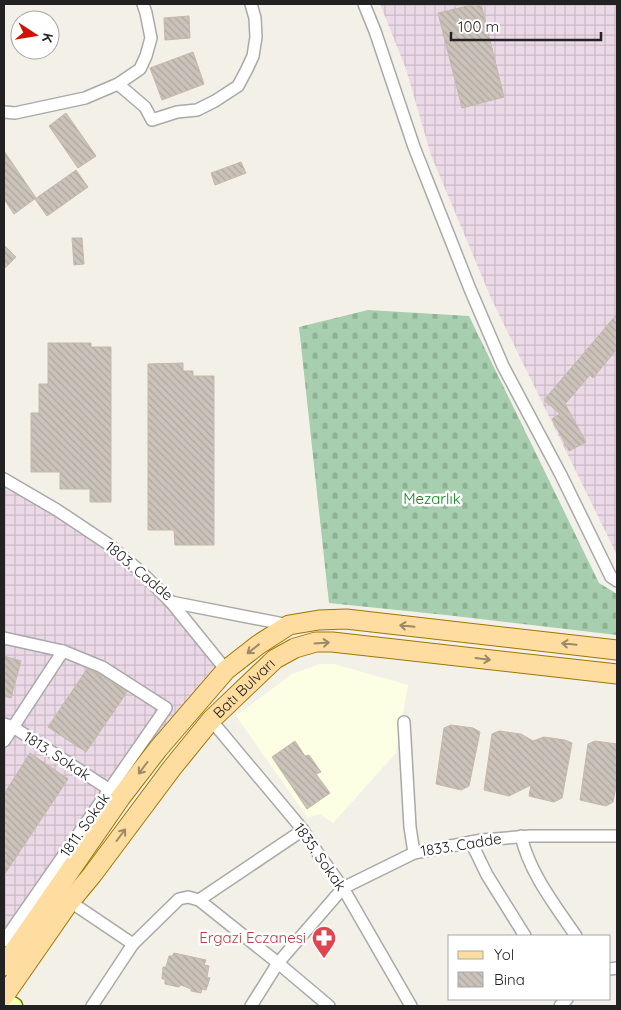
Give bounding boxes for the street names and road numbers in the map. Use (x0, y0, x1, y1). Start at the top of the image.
street label: 1803. Cadde (102, 537, 177, 605)
street label: Batı Bulvarı (209, 654, 279, 722)
street label: 1813. Sokak (20, 727, 95, 784)
street label: 1811. Sokak (56, 789, 114, 861)
street label: 1835. Sokak (290, 819, 351, 894)
street label: 1833. Cadde (419, 829, 503, 860)

